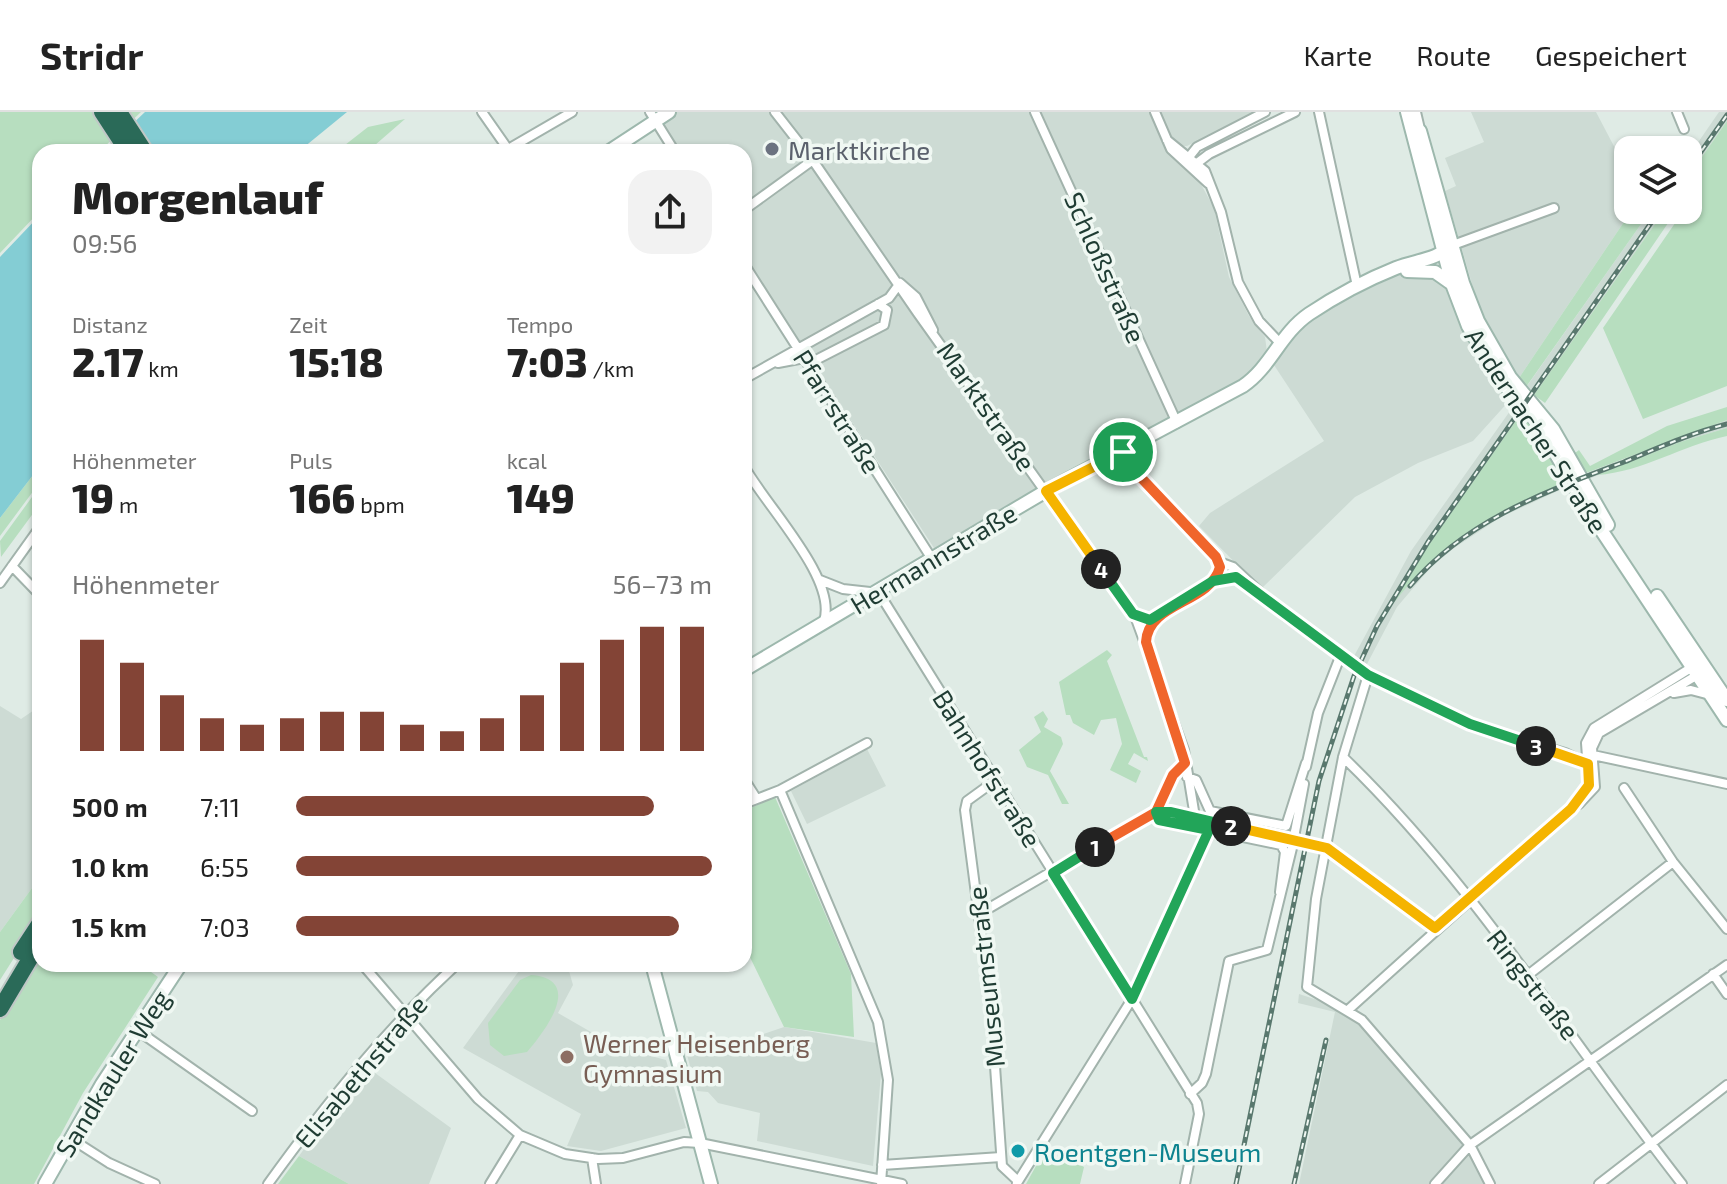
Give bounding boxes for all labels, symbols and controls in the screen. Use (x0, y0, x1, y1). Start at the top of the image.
text: Stridr (40, 32, 143, 78)
text: Karte (1303, 38, 1372, 72)
text: Route (1416, 38, 1491, 72)
text: Gespeichert (1535, 38, 1687, 72)
place label: Marktkirche (788, 134, 930, 165)
map controls (1614, 136, 1702, 224)
button: layers (1614, 136, 1702, 224)
marker: Marktkirche (763, 140, 781, 158)
text: Morgenlauf (72, 170, 323, 223)
button: share (628, 170, 712, 254)
street label: Schloßstraße (1059, 187, 1153, 347)
text: 09:56 (72, 227, 138, 258)
text: Distanz (72, 311, 148, 337)
text: Zeit (289, 311, 327, 337)
text: Tempo (507, 311, 573, 337)
street label: Andernacher Straße (1459, 322, 1615, 538)
street label: Marktstraße (931, 336, 1043, 476)
text: 2.17 (72, 337, 143, 385)
text: 15:18 (289, 337, 384, 385)
text: 7:03 (507, 337, 588, 385)
street label: Pfarrstraße (788, 344, 888, 478)
text: km (143, 355, 179, 381)
text: /km (588, 355, 634, 381)
pin (1089, 418, 1157, 486)
icon: arrive (1101, 430, 1145, 474)
text: Höhenmeter (72, 447, 197, 473)
text: Puls (289, 447, 333, 473)
text: kcal (507, 447, 547, 473)
text: 19 (72, 473, 114, 521)
text: 166 (289, 473, 355, 521)
text: 149 (507, 473, 575, 521)
text: m (114, 491, 138, 517)
text: bpm (355, 491, 405, 517)
street label: Hermannstraße (844, 496, 1022, 620)
pin: 4 (1081, 549, 1121, 589)
text: 4 (1094, 556, 1108, 582)
text: Höhenmeter (72, 568, 219, 599)
text: 56–73 m (613, 568, 712, 599)
street label: Bahnhofstraße (927, 684, 1049, 852)
pin: 3 (1516, 726, 1556, 766)
text: 3 (1530, 733, 1542, 759)
text: 500 m (72, 791, 148, 822)
text: 7:11 (200, 791, 240, 822)
pin: 2 (1211, 806, 1251, 846)
text: 2 (1225, 813, 1237, 839)
pin: 1 (1075, 827, 1115, 867)
text: 1 (1090, 834, 1100, 860)
text: 1.0 km (72, 851, 149, 882)
text: 6:55 (200, 851, 249, 882)
street label: Museumstraße (960, 885, 1010, 1069)
text: 1.5 km (72, 911, 147, 942)
text: 7:03 (200, 911, 250, 942)
street label: Ringstraße (1481, 923, 1587, 1045)
street label: Sandkauler Weg (48, 984, 176, 1162)
street label: Elisabethstraße (287, 989, 433, 1153)
place label: Werner Heisenberg Gymnasium (583, 1027, 810, 1088)
marker: Werner Heisenberg Gymnasium (558, 1048, 576, 1066)
place label: Roentgen-Museum (1034, 1136, 1261, 1167)
marker: Roentgen-Museum (1009, 1142, 1027, 1160)

